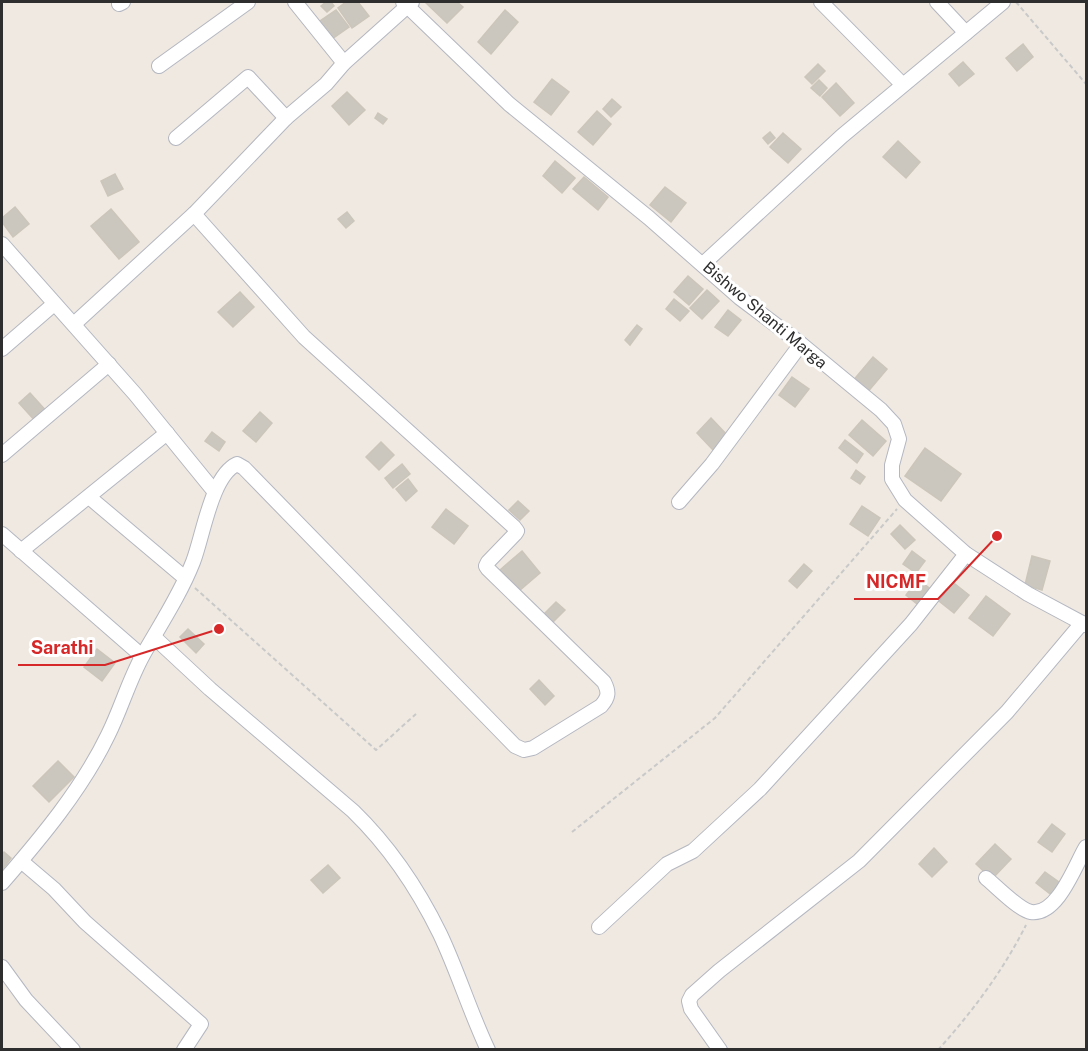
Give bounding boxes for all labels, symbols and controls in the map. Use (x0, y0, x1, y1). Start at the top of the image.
street label: Bishwo Shanti Marga (699, 258, 831, 372)
callout: NICMF (854, 563, 938, 599)
text: NICMF (866, 571, 926, 592)
callout: Sarathi (18, 629, 105, 665)
text: Sarathi (31, 637, 93, 658)

